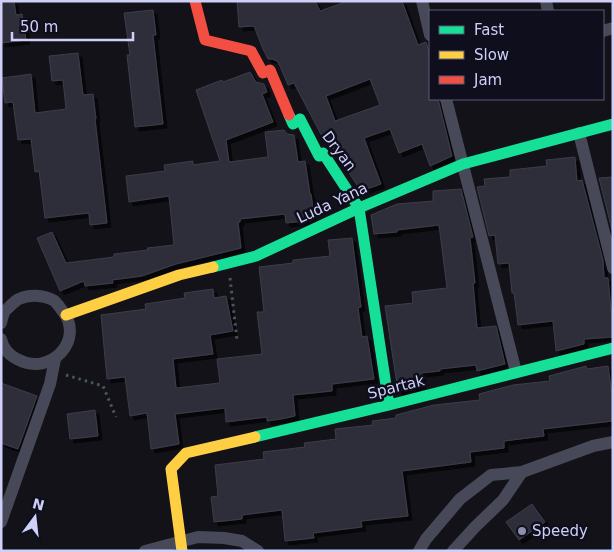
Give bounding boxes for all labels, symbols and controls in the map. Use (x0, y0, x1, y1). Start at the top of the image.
scale bar (12, 10, 134, 42)
legend (429, 10, 604, 100)
text: 50 m (20, 18, 58, 36)
text: Fast (474, 21, 504, 39)
text: Slow (474, 46, 509, 64)
text: Jam (473, 71, 502, 89)
street label: Dryan (318, 127, 360, 175)
street label: Luda Yana (294, 179, 370, 227)
street label: Spartak (366, 371, 427, 403)
north arrow (10, 492, 60, 542)
text: N (31, 495, 46, 514)
place label: Speedy (532, 522, 588, 540)
marker: Speedy (516, 525, 528, 537)

